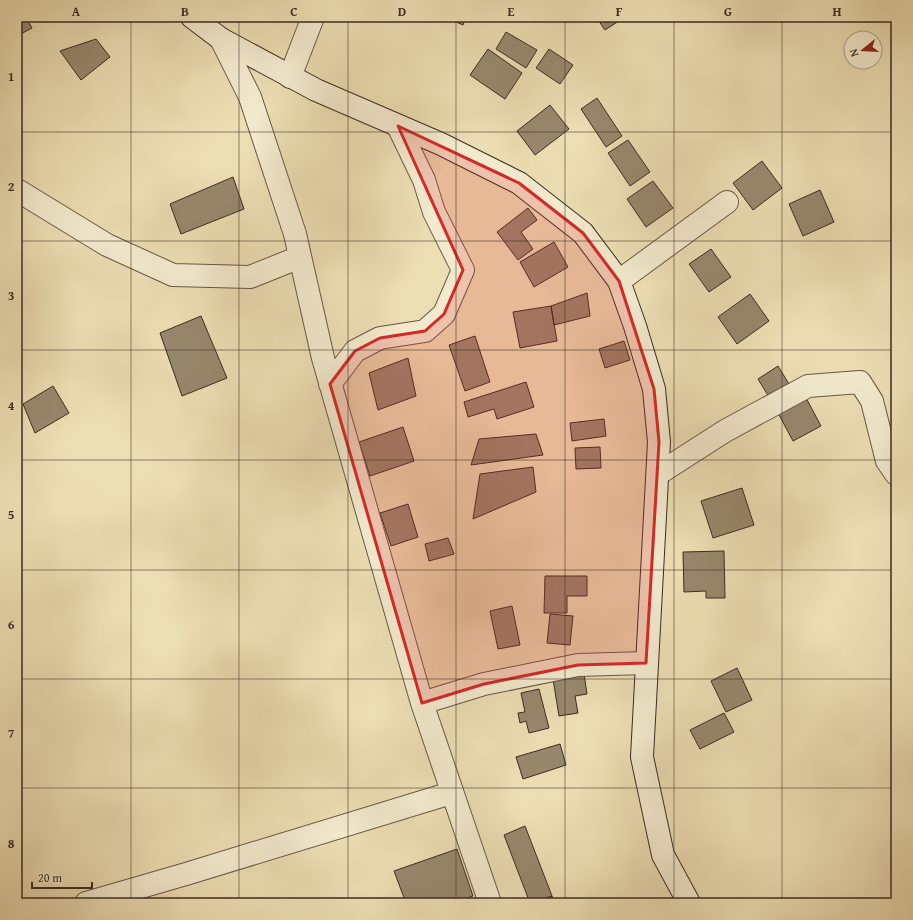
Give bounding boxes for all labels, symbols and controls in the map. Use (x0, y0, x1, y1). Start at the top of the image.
text: A (72, 2, 81, 21)
text: B (181, 2, 189, 21)
text: C (290, 2, 298, 21)
text: D (398, 2, 406, 21)
text: E (508, 2, 515, 21)
text: F (616, 2, 623, 21)
text: G (724, 2, 732, 21)
text: H (832, 2, 842, 21)
north arrow (843, 30, 883, 70)
text: N (845, 47, 862, 59)
text: 1 (8, 67, 14, 86)
text: 2 (8, 177, 15, 196)
text: 3 (8, 286, 14, 305)
text: 4 (8, 396, 15, 415)
text: 5 (8, 505, 15, 524)
text: 6 (8, 615, 15, 634)
text: 7 (8, 724, 15, 743)
text: 8 (8, 834, 15, 853)
scale bar (32, 864, 92, 890)
text: 20 m (38, 869, 62, 886)

